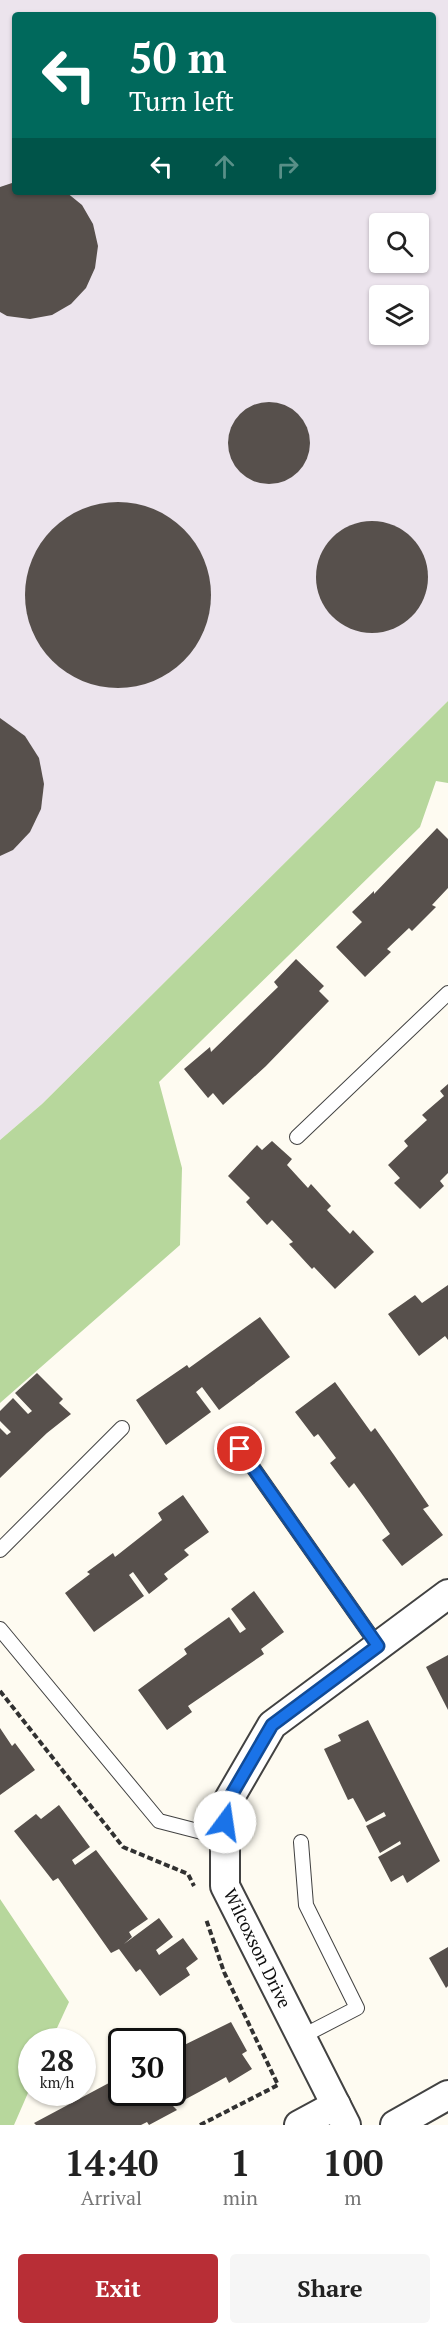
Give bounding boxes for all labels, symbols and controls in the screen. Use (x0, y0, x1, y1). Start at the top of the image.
text: 50 m (129, 29, 227, 85)
icon: left (30, 36, 108, 114)
text: Turn left (129, 83, 234, 119)
icon: left (145, 150, 178, 183)
icon: ahead (208, 150, 241, 183)
icon: right (271, 150, 304, 183)
map controls (369, 213, 429, 345)
button: search (369, 213, 429, 273)
button: layers (369, 285, 429, 345)
pin (214, 1423, 265, 1474)
icon: arrive (223, 1432, 256, 1465)
position arrow (193, 1790, 257, 1854)
street label: Wilcoxson Drive (219, 1884, 297, 2012)
speed limit sign: 30 (108, 2028, 186, 2106)
text: 28 (40, 2040, 74, 2080)
text: km/h (40, 2072, 74, 2092)
text: 14:40 (65, 2139, 158, 2186)
text: 1 (230, 2139, 251, 2186)
text: 100 (322, 2139, 383, 2186)
text: Arrival (81, 2184, 142, 2211)
text: min (223, 2184, 258, 2211)
text: m (344, 2184, 362, 2211)
button: Exit (18, 2254, 218, 2323)
button: Share (230, 2254, 430, 2323)

